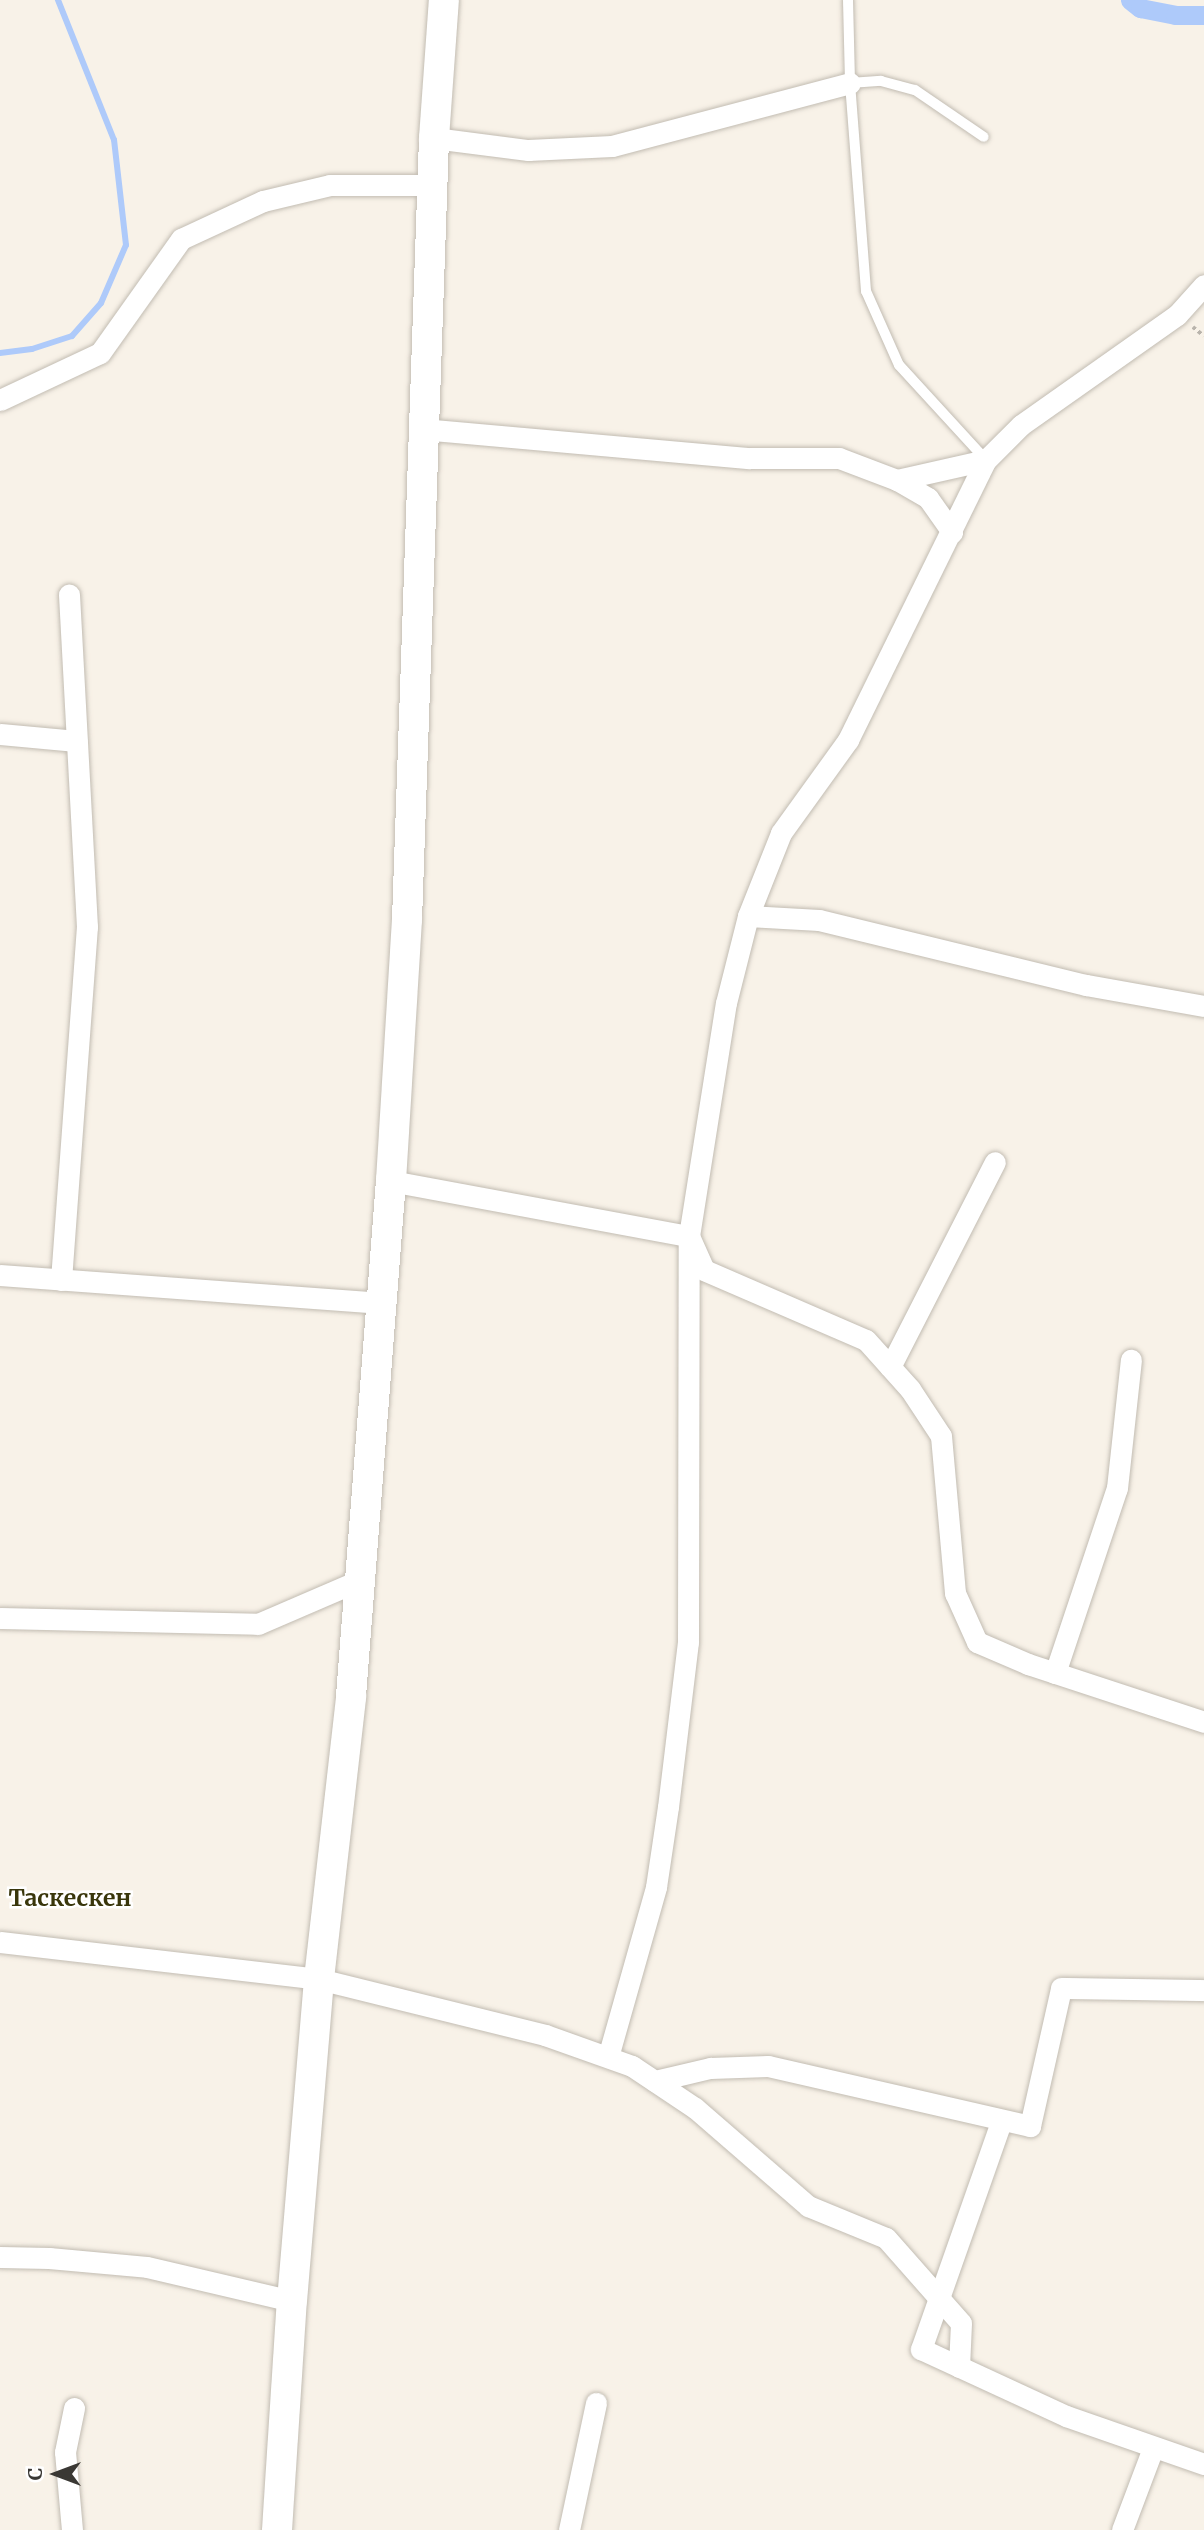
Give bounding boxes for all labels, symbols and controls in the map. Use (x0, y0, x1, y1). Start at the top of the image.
district label: Таскескен (8, 1884, 132, 1912)
north arrow (21, 2439, 91, 2509)
text: С (23, 2468, 47, 2480)

